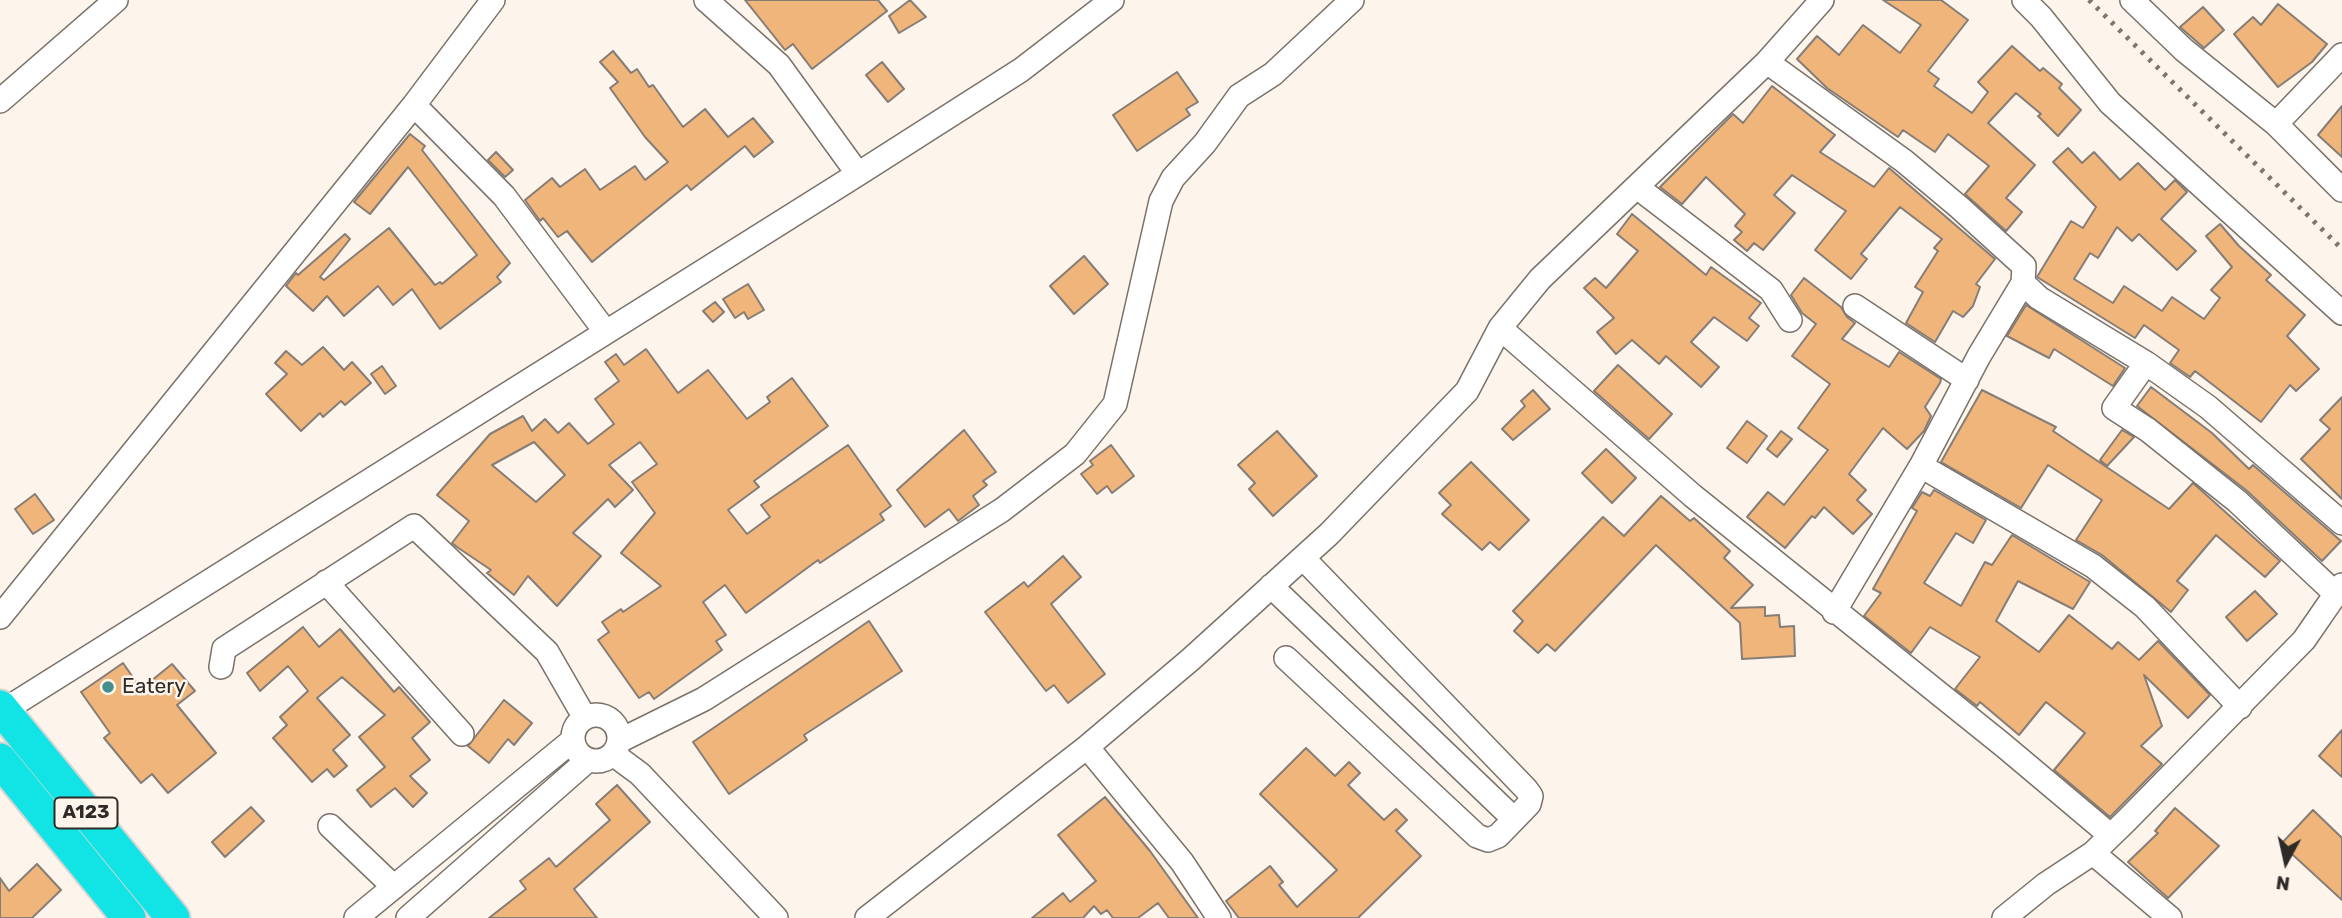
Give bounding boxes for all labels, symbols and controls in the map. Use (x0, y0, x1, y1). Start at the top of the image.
place label: Eatery (122, 674, 186, 700)
marker: Eatery (100, 679, 116, 695)
road number: A123 (55, 798, 118, 828)
north arrow (2251, 827, 2321, 897)
text: N (2275, 871, 2291, 896)

